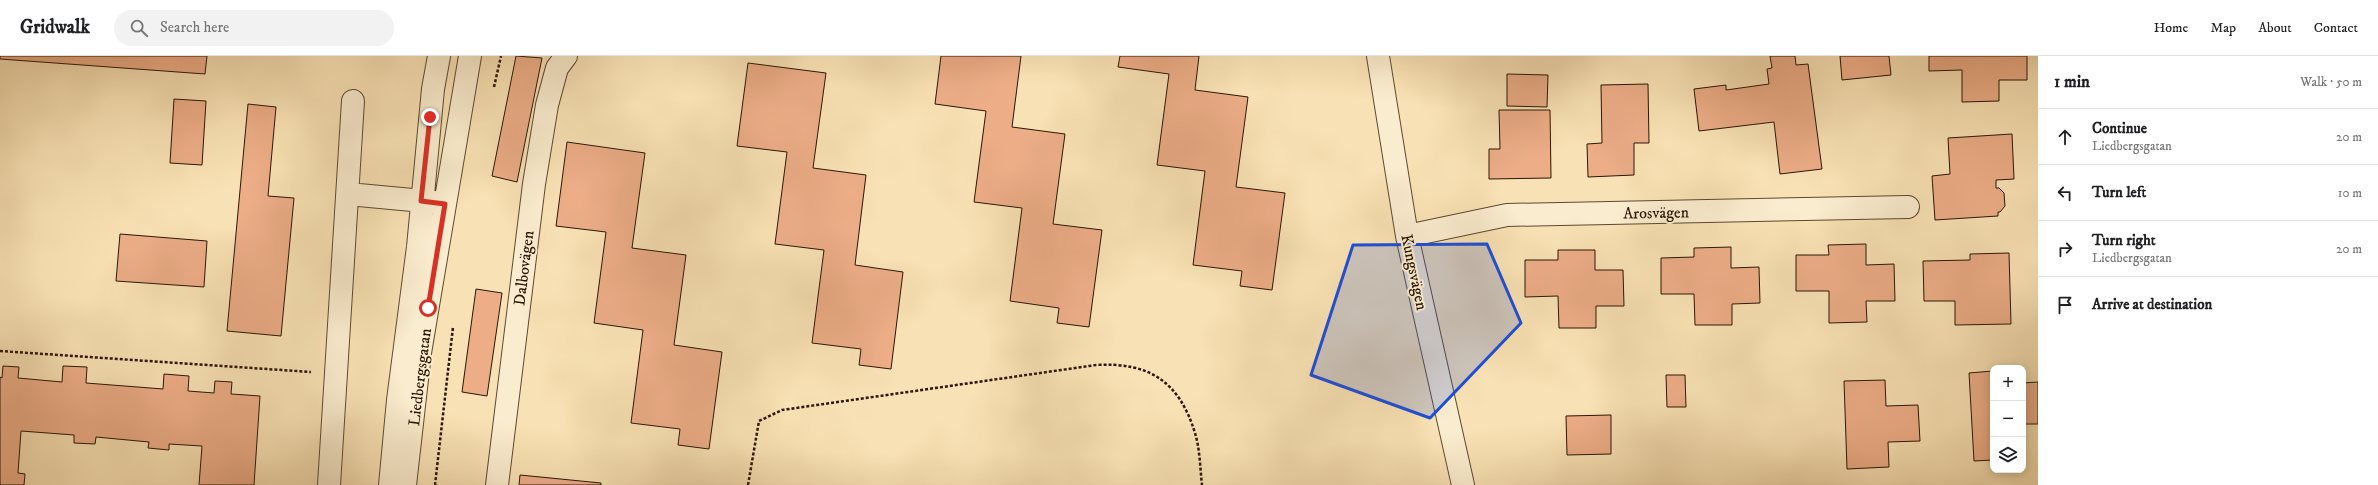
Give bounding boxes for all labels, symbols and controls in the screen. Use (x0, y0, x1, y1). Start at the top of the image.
search box (114, 10, 394, 46)
text: Gridwalk (20, 16, 90, 39)
icon: search (128, 17, 150, 39)
text: Search here (160, 18, 229, 37)
text: Home (2154, 19, 2188, 37)
text: Map (2210, 19, 2236, 37)
text: About (2258, 19, 2292, 37)
text: Contact (2314, 19, 2358, 37)
text: 1 min (2054, 71, 2090, 93)
text: Walk · 50 m (2300, 74, 2362, 90)
route end (421, 108, 439, 126)
text: Continue (2092, 119, 2147, 138)
icon: ahead (2054, 126, 2076, 148)
text: 20 m (2336, 129, 2362, 145)
text: Liedbergsgatan (2092, 138, 2172, 154)
icon: left (2054, 182, 2076, 204)
text: Turn left (2092, 183, 2146, 202)
text: 10 m (2338, 185, 2362, 201)
street label: Arosvägen (1623, 202, 1690, 224)
street label: Dalbovägen (509, 229, 539, 307)
text: Turn right (2092, 231, 2155, 250)
street label: Kungsvägen (1396, 233, 1432, 313)
icon: right (2054, 238, 2076, 260)
text: 20 m (2336, 241, 2362, 257)
text: Liedbergsgatan (2092, 250, 2172, 266)
icon: arrive (2054, 294, 2076, 316)
text: Arrive at destination (2092, 295, 2212, 314)
route start (419, 299, 437, 317)
street label: Liedbergsgatan (404, 326, 436, 427)
map controls (1990, 365, 2026, 473)
button: + (1990, 365, 2026, 401)
button: − (1990, 401, 2026, 437)
button: layers (1990, 437, 2026, 473)

